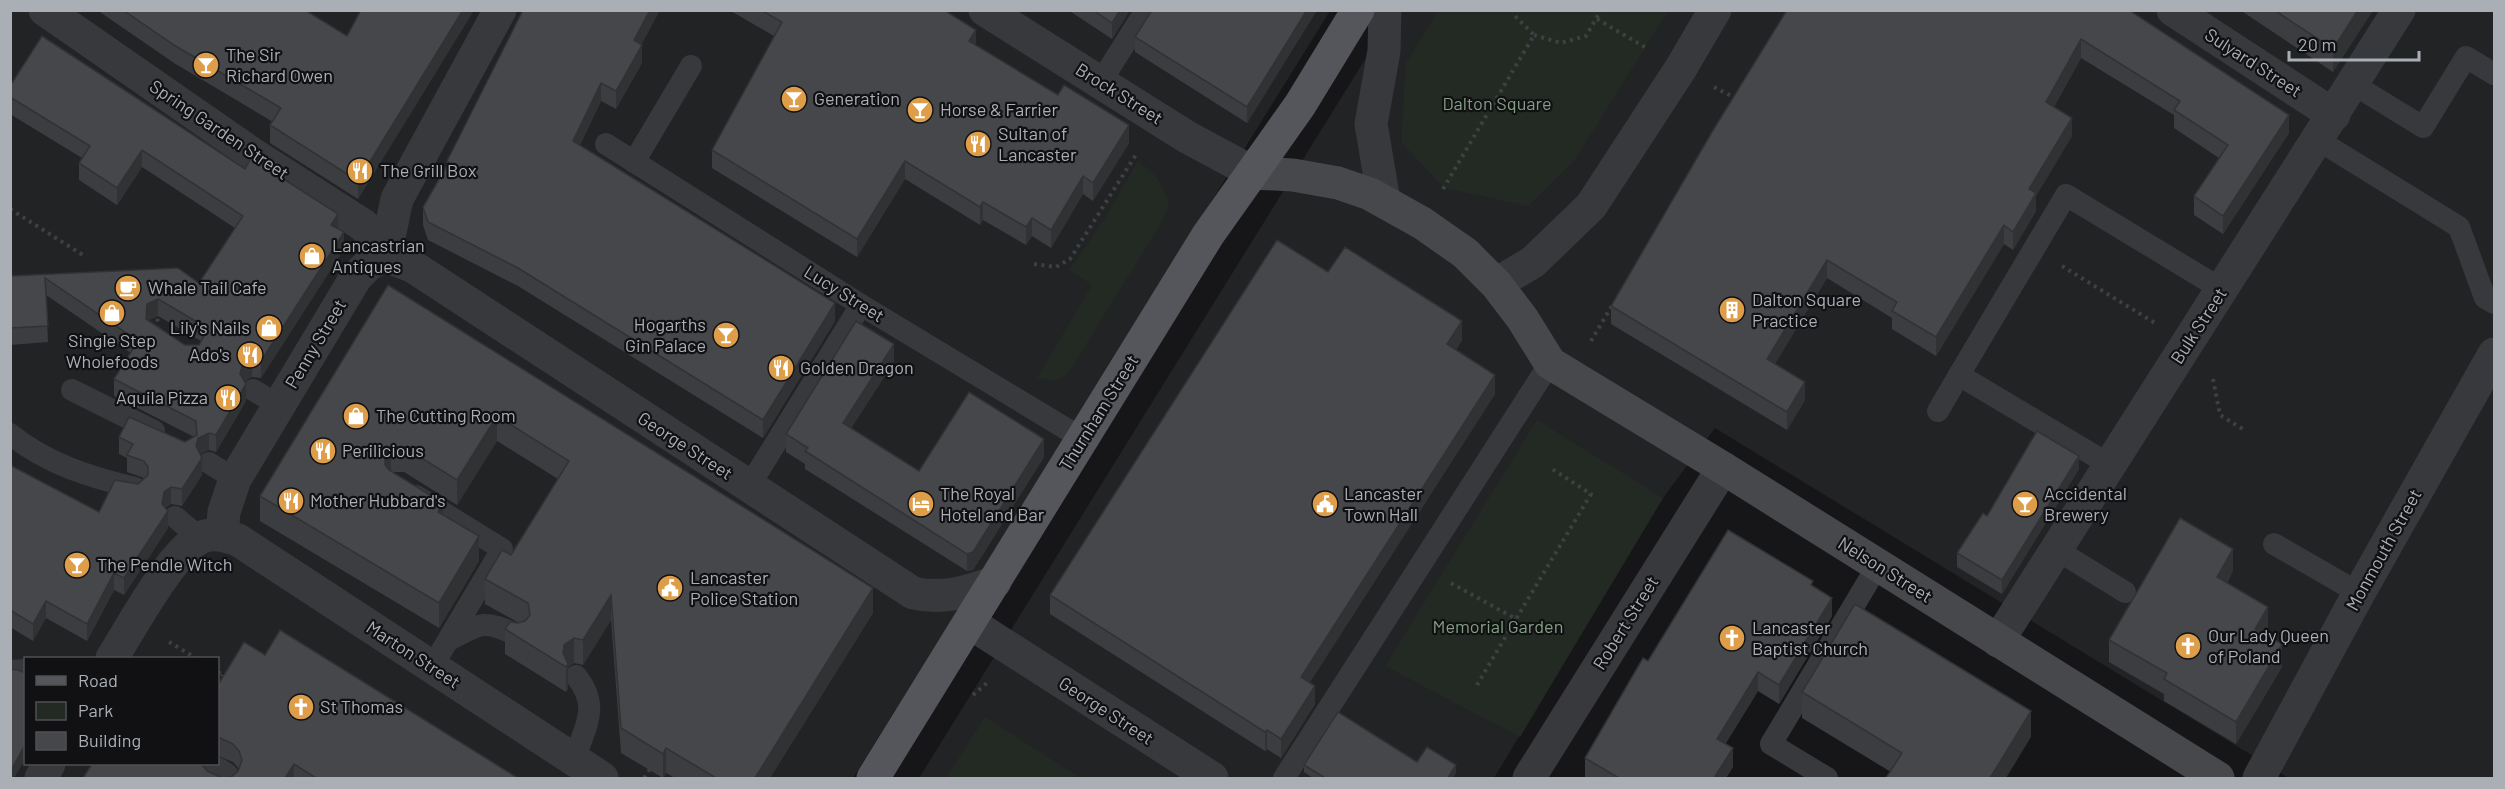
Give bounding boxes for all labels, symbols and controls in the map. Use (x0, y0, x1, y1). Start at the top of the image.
street label: Sulyard Street (2201, 23, 2306, 102)
scale bar (2289, 24, 2420, 62)
text: 20 m (2298, 33, 2336, 55)
place label: The Sir Richard Owen (226, 43, 333, 86)
bar icon: The Sir Richard Owen (191, 50, 221, 80)
street label: Brock Street (1072, 58, 1167, 129)
street label: Spring Garden Street (146, 74, 293, 184)
bar icon: Generation (779, 84, 809, 114)
place label: Generation (814, 87, 900, 109)
park label: Dalton Square (1442, 92, 1552, 114)
bar icon: Horse & Farrier (905, 95, 935, 125)
place label: Horse & Farrier (940, 98, 1059, 120)
place label: Sultan of Lancaster (998, 122, 1077, 165)
restaurant icon: Sultan of Lancaster (963, 129, 993, 159)
restaurant icon: The Grill Box (345, 156, 375, 186)
place label: The Grill Box (380, 159, 477, 181)
place label: Lancastrian Antiques (332, 234, 425, 277)
shop icon: Lancastrian Antiques (297, 241, 327, 271)
street label: Lucy Street (800, 260, 889, 326)
cafe icon: Whale Tail Cafe (113, 273, 143, 303)
place label: Whale Tail Cafe (148, 276, 267, 298)
street label: Bulk Street (2165, 283, 2231, 368)
place label: Dalton Square Practice (1752, 288, 1861, 331)
street label: Penny Street (280, 295, 350, 392)
building icon: Dalton Square Practice (1717, 295, 1747, 325)
shop icon: Single Step Wholefoods (97, 298, 127, 328)
shop icon: Lily's Nails (254, 313, 284, 343)
place label: Hogarths Gin Palace (625, 313, 706, 356)
place label: Lily's Nails (170, 316, 250, 338)
bar icon: Hogarths Gin Palace (711, 320, 741, 350)
place label: Single Step Wholefoods (66, 329, 158, 372)
restaurant icon: Ado's (235, 340, 265, 370)
place label: Ado's (189, 343, 230, 365)
street label: Thurnham Street (1054, 351, 1143, 474)
restaurant icon: Golden Dragon (766, 353, 796, 383)
place label: Golden Dragon (800, 356, 914, 378)
restaurant icon: Aquila Pizza (213, 383, 243, 413)
place label: Aquila Pizza (116, 386, 208, 408)
shop icon: The Cutting Room (341, 401, 371, 431)
place label: The Cutting Room (376, 404, 516, 426)
street label: George Street (634, 406, 737, 484)
restaurant icon: Perilicious (308, 436, 338, 466)
place label: Perilicious (342, 439, 424, 461)
place label: The Royal Hotel and Bar (940, 482, 1045, 525)
place label: Lancaster Town Hall (1344, 482, 1423, 525)
place label: Accidental Brewery (2044, 482, 2127, 525)
street label: Monmouth Street (2341, 485, 2426, 614)
restaurant icon: Mother Hubbard's (276, 486, 306, 516)
place label: Mother Hubbard's (310, 489, 446, 511)
hotel icon: The Royal Hotel and Bar (906, 489, 936, 519)
public building icon: Lancaster Town Hall (1310, 489, 1340, 519)
bar icon: Accidental Brewery (2010, 489, 2040, 519)
street label: Nelson Street (1834, 532, 1937, 607)
bar icon: The Pendle Witch (62, 550, 92, 580)
place label: The Pendle Witch (97, 553, 232, 575)
place label: Lancaster Police Station (690, 566, 798, 609)
street label: Robert Street (1588, 572, 1663, 673)
public building icon: Lancaster Police Station (655, 573, 685, 603)
park label: Memorial Garden (1433, 615, 1563, 637)
street label: Marton Street (363, 616, 465, 693)
place label: Lancaster Baptist Church (1752, 616, 1868, 659)
church icon: Lancaster Baptist Church (1717, 623, 1747, 653)
place label: Our Lady Queen of Poland (2208, 624, 2329, 667)
church icon: Our Lady Queen of Poland (2173, 631, 2203, 661)
legend (24, 657, 219, 765)
text: Road (78, 669, 118, 691)
street label: George Street (1055, 671, 1158, 749)
church icon: St Thomas (286, 692, 316, 722)
place label: St Thomas (320, 695, 403, 717)
text: Park (78, 699, 113, 721)
text: Building (78, 729, 141, 751)

